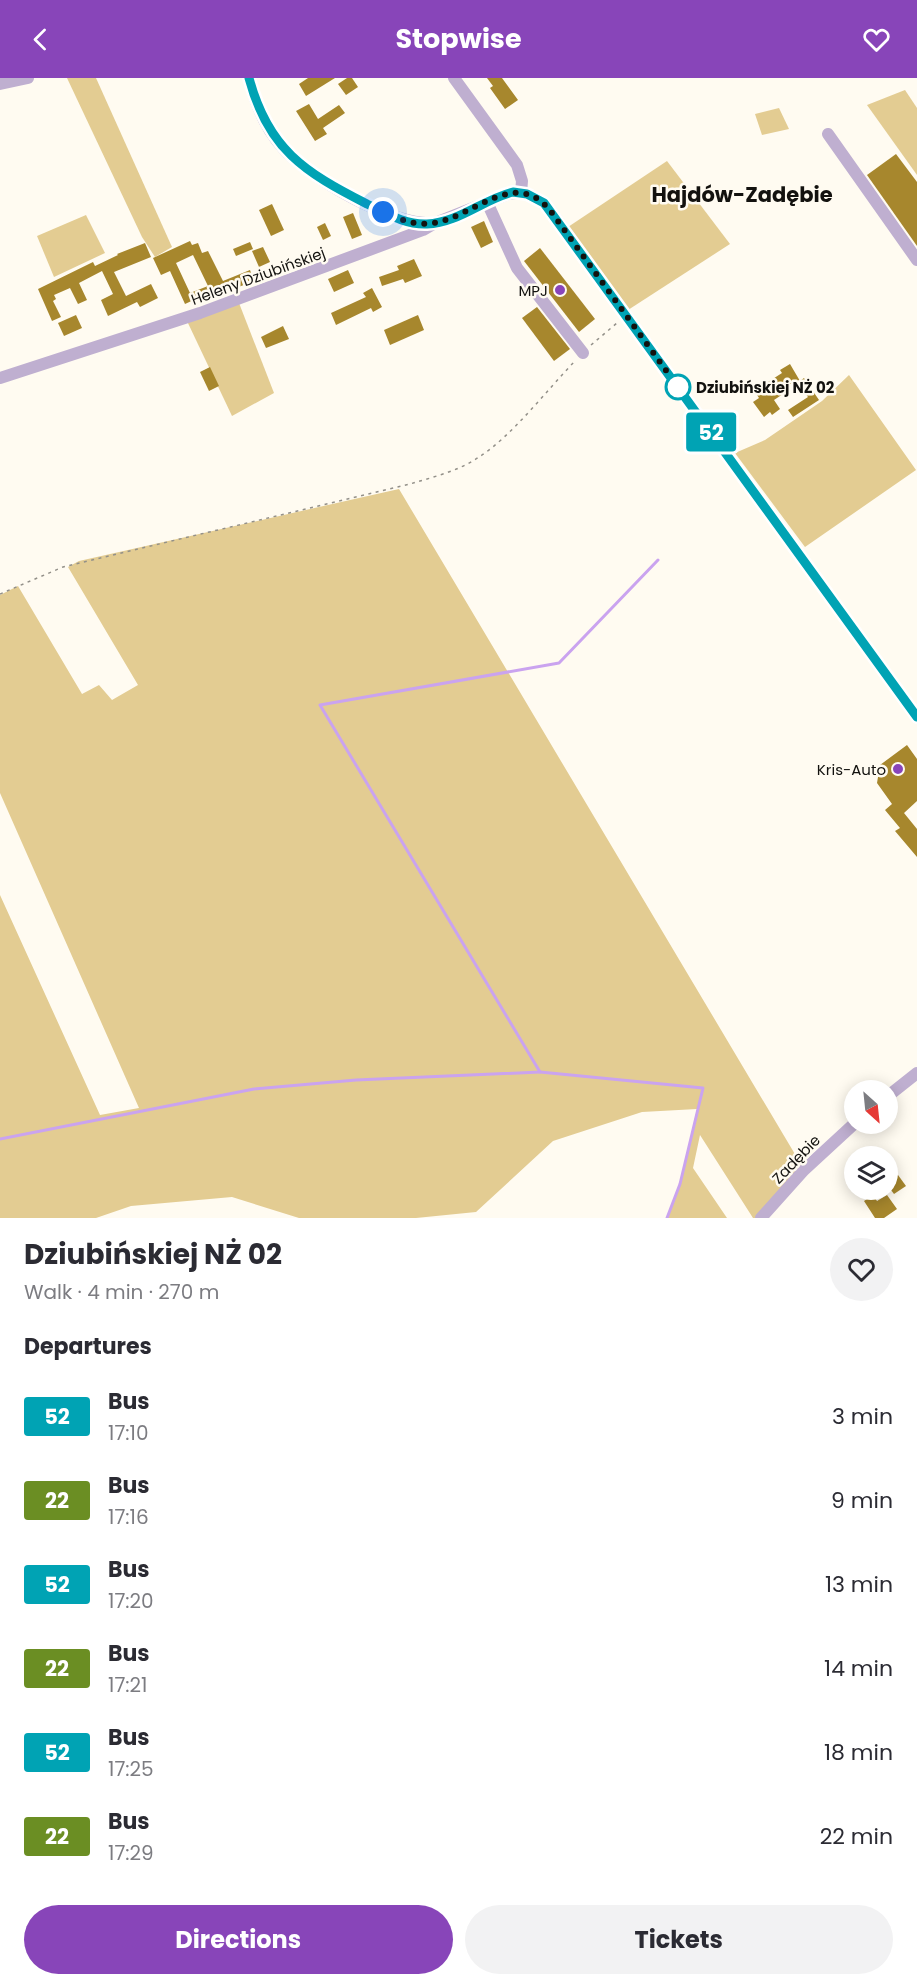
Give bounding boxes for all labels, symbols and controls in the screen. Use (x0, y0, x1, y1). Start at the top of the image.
text: Stopwise (395, 20, 522, 57)
icon: back (24, 23, 57, 56)
icon: heart (860, 23, 893, 56)
district label: Hajdów-Zadębie (651, 180, 833, 209)
your location (368, 197, 398, 227)
street label: Heleny Dziubińskiej (188, 242, 328, 310)
place label: MPJ (518, 280, 548, 301)
marker: MPJ (553, 283, 567, 297)
marker: Dziubińskiej NŻ 02 (665, 374, 691, 400)
place label: Dziubińskiej NŻ 02 (696, 377, 835, 398)
line badge: 52 (684, 412, 738, 452)
text: 52 (698, 418, 724, 447)
place label: Kris-Auto (817, 759, 886, 780)
marker: Kris-Auto (891, 762, 905, 776)
north arrow (844, 1080, 898, 1134)
map controls (844, 1080, 898, 1200)
street label: Zadębie (767, 1130, 825, 1188)
button: layers (844, 1146, 898, 1200)
text: Dziubińskiej NŻ 02 (24, 1235, 282, 1274)
button: heart (830, 1238, 893, 1301)
text: Walk · 4 min · 270 m (24, 1278, 219, 1306)
text: Departures (24, 1331, 152, 1362)
text: Bus (108, 1386, 150, 1417)
text: 3 min (832, 1401, 893, 1432)
text: 52 (44, 1402, 70, 1431)
text: 17:10 (108, 1419, 149, 1447)
text: Bus (108, 1470, 150, 1501)
text: 9 min (831, 1485, 893, 1516)
text: 22 (45, 1486, 69, 1515)
text: 17:16 (108, 1503, 149, 1531)
text: Bus (108, 1554, 150, 1585)
text: 13 min (825, 1569, 893, 1600)
text: 52 (44, 1570, 70, 1599)
text: 17:20 (108, 1587, 154, 1615)
text: Bus (108, 1638, 150, 1669)
text: 14 min (824, 1653, 893, 1684)
text: 22 (45, 1654, 69, 1683)
text: 17:21 (108, 1671, 147, 1699)
text: Bus (108, 1722, 150, 1753)
text: 18 min (824, 1737, 893, 1768)
text: 52 (44, 1738, 70, 1767)
text: 17:25 (108, 1755, 154, 1783)
text: Bus (108, 1806, 150, 1837)
text: 22 min (820, 1821, 893, 1852)
text: 22 (45, 1822, 69, 1851)
text: 17:29 (108, 1839, 154, 1867)
button: Directions (24, 1905, 453, 1974)
button: Tickets (465, 1905, 893, 1974)

